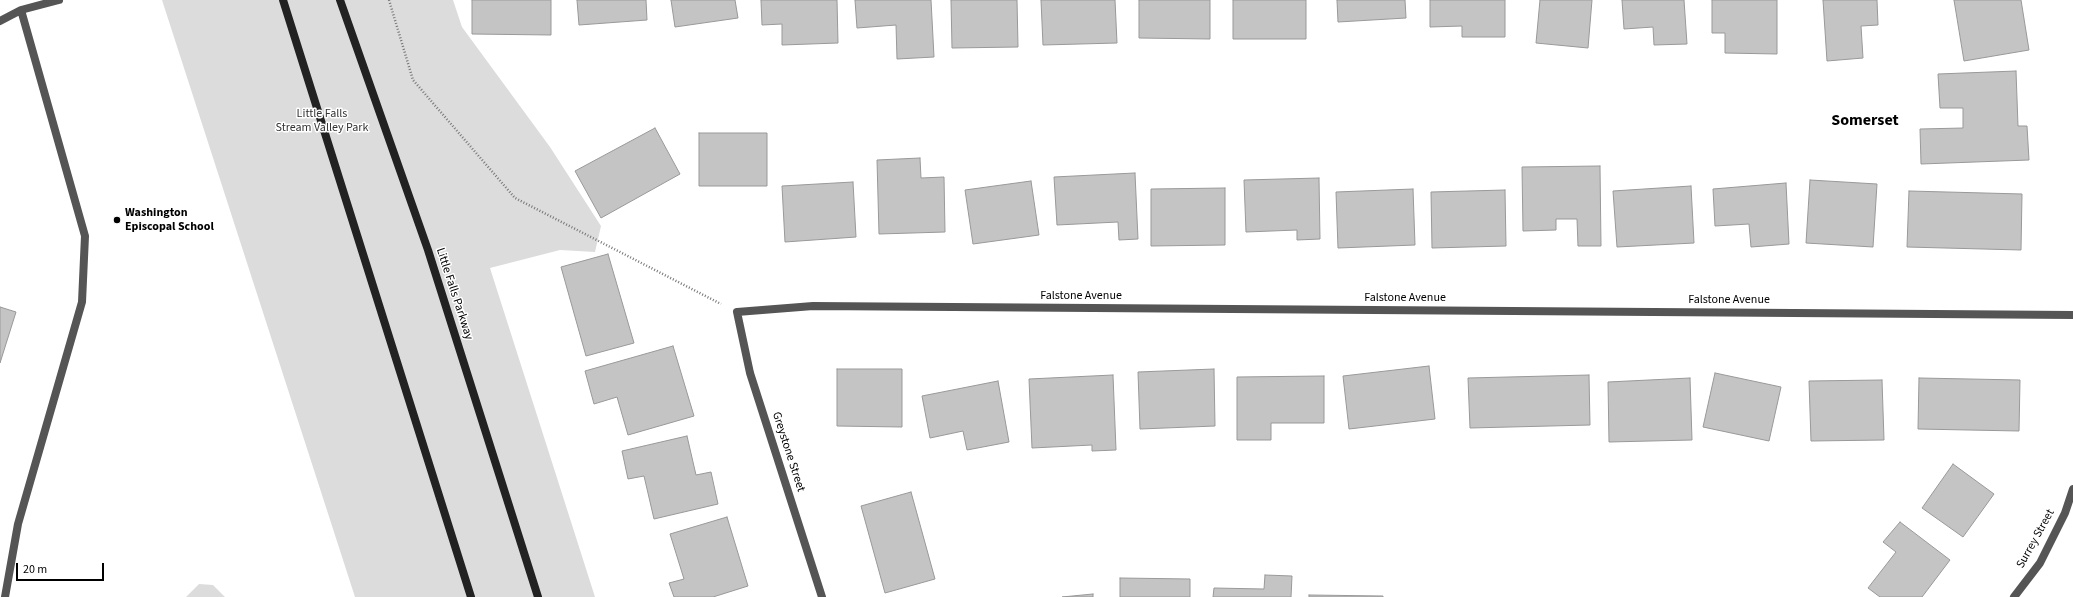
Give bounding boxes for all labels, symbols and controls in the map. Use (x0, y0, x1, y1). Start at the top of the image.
park label: Little Falls Stream Valley Park (276, 107, 368, 135)
district label: Somerset (1831, 111, 1899, 131)
place label: Washington Episcopal School (125, 206, 214, 234)
marker: Washington Episcopal School (112, 215, 122, 225)
street label: Little Falls Parkway (432, 246, 476, 342)
street label: Falstone Avenue (1040, 289, 1122, 303)
street label: Falstone Avenue (1364, 291, 1446, 305)
street label: Falstone Avenue (1688, 293, 1770, 307)
street label: Greystone Street (768, 410, 808, 494)
street label: Surrey Street (2014, 507, 2058, 571)
scale bar (18, 555, 106, 581)
text: 20 m (23, 561, 47, 578)

